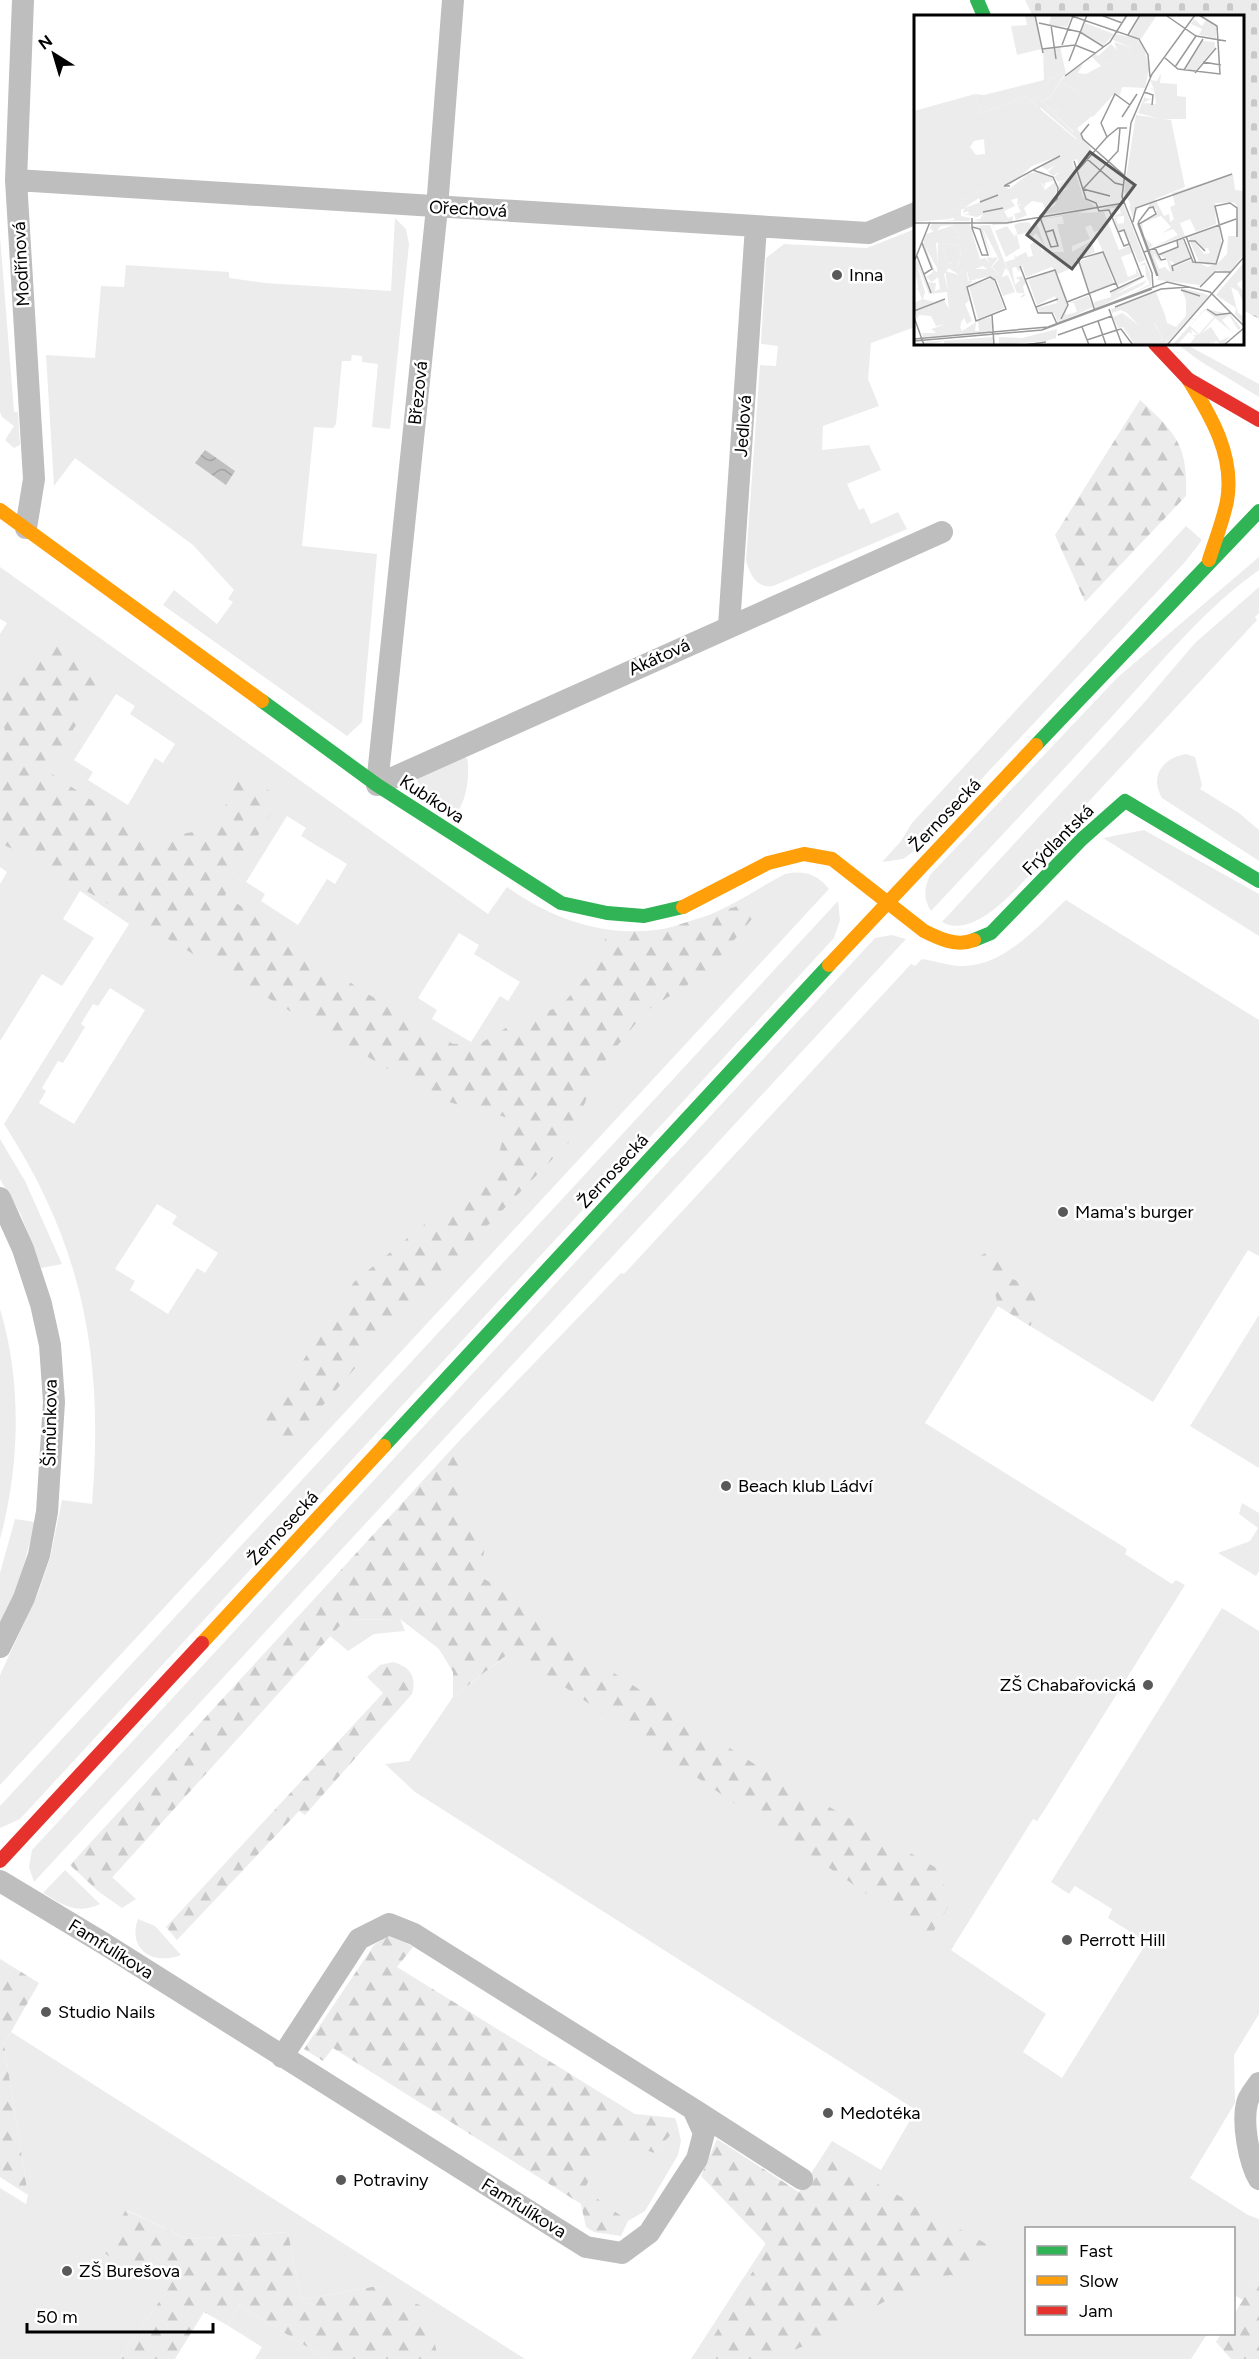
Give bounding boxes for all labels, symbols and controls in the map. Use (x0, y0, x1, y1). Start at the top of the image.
inset map (914, 15, 1244, 345)
north arrow (24, 24, 84, 84)
text: N (35, 31, 56, 54)
street label: Ořechová (428, 196, 508, 222)
street label: Modřínová (8, 221, 34, 307)
place label: Inna (849, 264, 883, 286)
marker: Inna (830, 268, 844, 282)
street label: Březová (404, 360, 432, 426)
street label: Jedlová (730, 394, 756, 458)
street label: Akátová (625, 634, 693, 680)
street label: Kubíkova (395, 770, 469, 828)
street label: Žernosecká (905, 774, 985, 856)
street label: Frýdlantská (1018, 800, 1098, 880)
street label: Žernosecká (573, 1129, 653, 1213)
place label: Mama's burger (1075, 1201, 1194, 1223)
marker: Mama's burger (1056, 1205, 1070, 1219)
street label: Šimůnkova (38, 1379, 62, 1467)
place label: Beach klub Ládví (738, 1475, 873, 1497)
marker: Beach klub Ládví (719, 1479, 733, 1493)
street label: Žernosecká (243, 1486, 323, 1570)
place label: ZŠ Chabařovická (1000, 1674, 1136, 1696)
marker: ZŠ Chabařovická (1141, 1678, 1155, 1692)
street label: Famfulíkova (64, 1914, 158, 1984)
place label: Perrott Hill (1079, 1929, 1165, 1951)
marker: Perrott Hill (1060, 1933, 1074, 1947)
place label: Studio Nails (58, 2001, 155, 2023)
marker: Studio Nails (39, 2005, 53, 2019)
place label: Medotéka (840, 2102, 920, 2124)
marker: Medotéka (821, 2106, 835, 2120)
place label: Potraviny (353, 2169, 429, 2191)
marker: Potraviny (334, 2173, 348, 2187)
street label: Famfulíkova (477, 2173, 571, 2243)
legend (1025, 2227, 1235, 2335)
text: Fast (1079, 2240, 1113, 2262)
place label: ZŠ Burešova (79, 2260, 180, 2282)
marker: ZŠ Burešova (60, 2264, 74, 2278)
text: Slow (1079, 2270, 1118, 2292)
scale bar (27, 2296, 213, 2334)
text: Jam (1079, 2300, 1113, 2322)
text: 50 m (36, 2306, 78, 2328)

